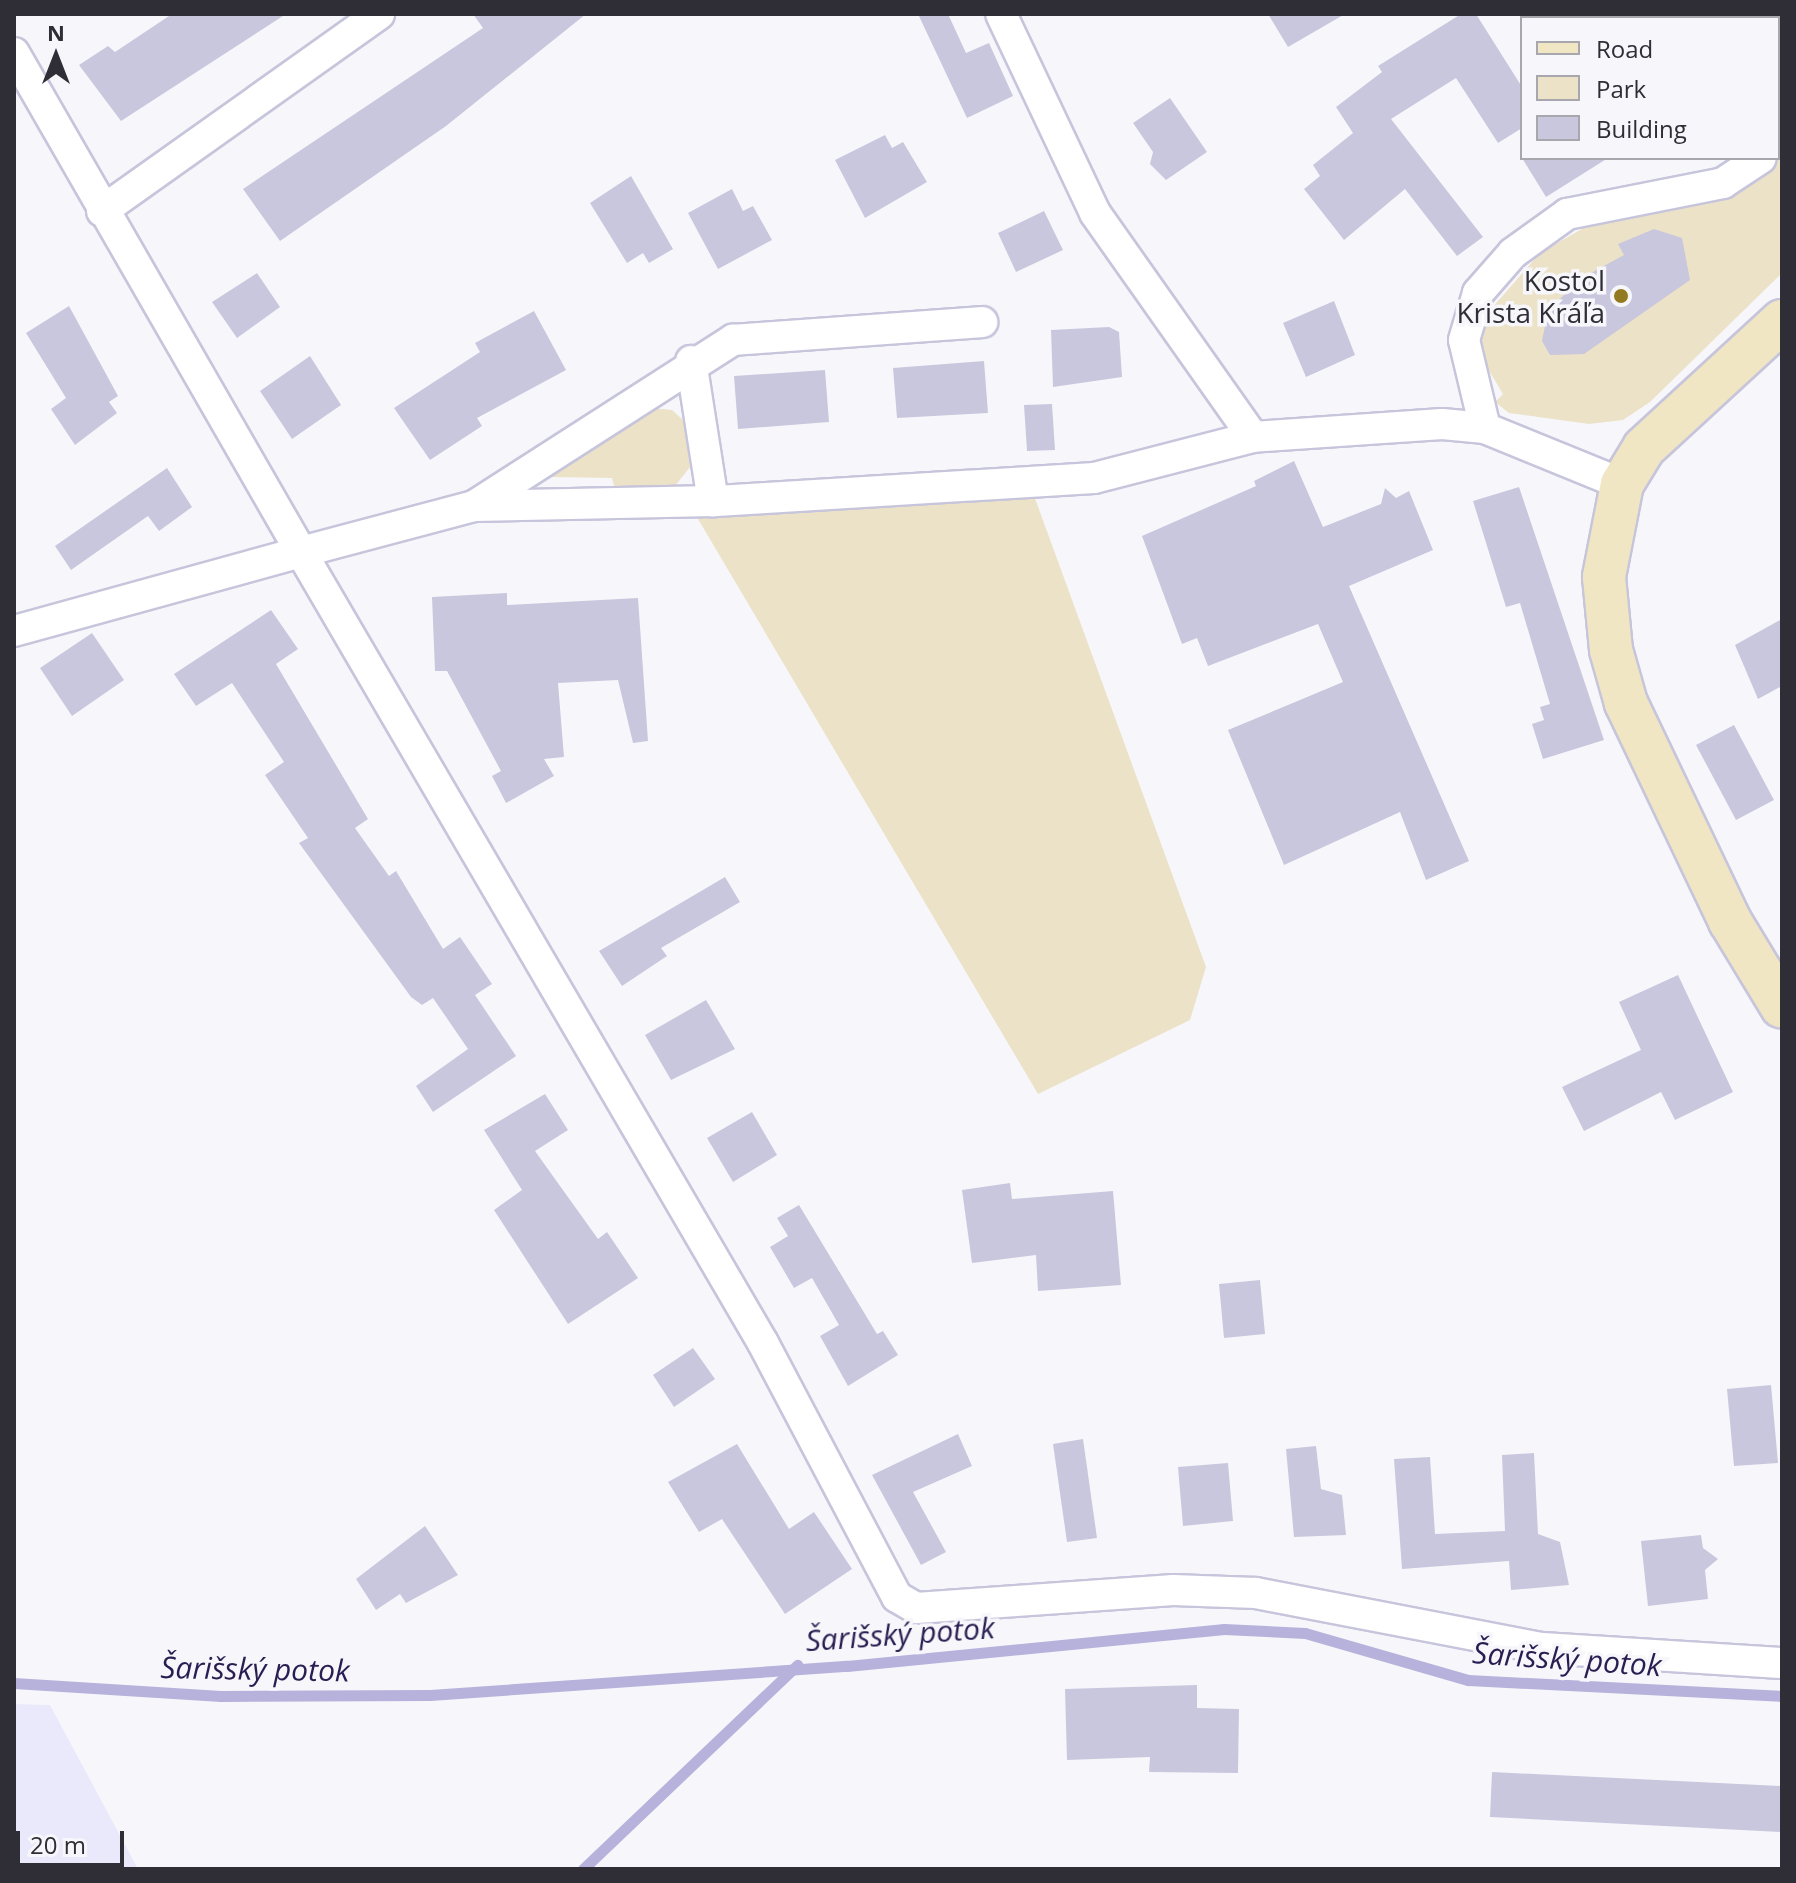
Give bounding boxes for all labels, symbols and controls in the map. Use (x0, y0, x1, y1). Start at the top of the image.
north arrow (16, 16, 96, 96)
legend (1520, 16, 1780, 160)
text: N (47, 17, 65, 47)
text: Road (1596, 32, 1653, 65)
text: Park (1596, 72, 1646, 105)
text: Building (1596, 112, 1687, 145)
place label: Kostol Krista Kráľa (1456, 263, 1605, 329)
marker: Kostol Krista Kráľa (1612, 287, 1630, 305)
water label: Šarišský potok (804, 1609, 996, 1659)
water label: Šarišský potok (1471, 1634, 1663, 1684)
water label: Šarišský potok (160, 1649, 350, 1689)
scale bar (20, 1815, 128, 1865)
text: 20 m (30, 1828, 86, 1861)

